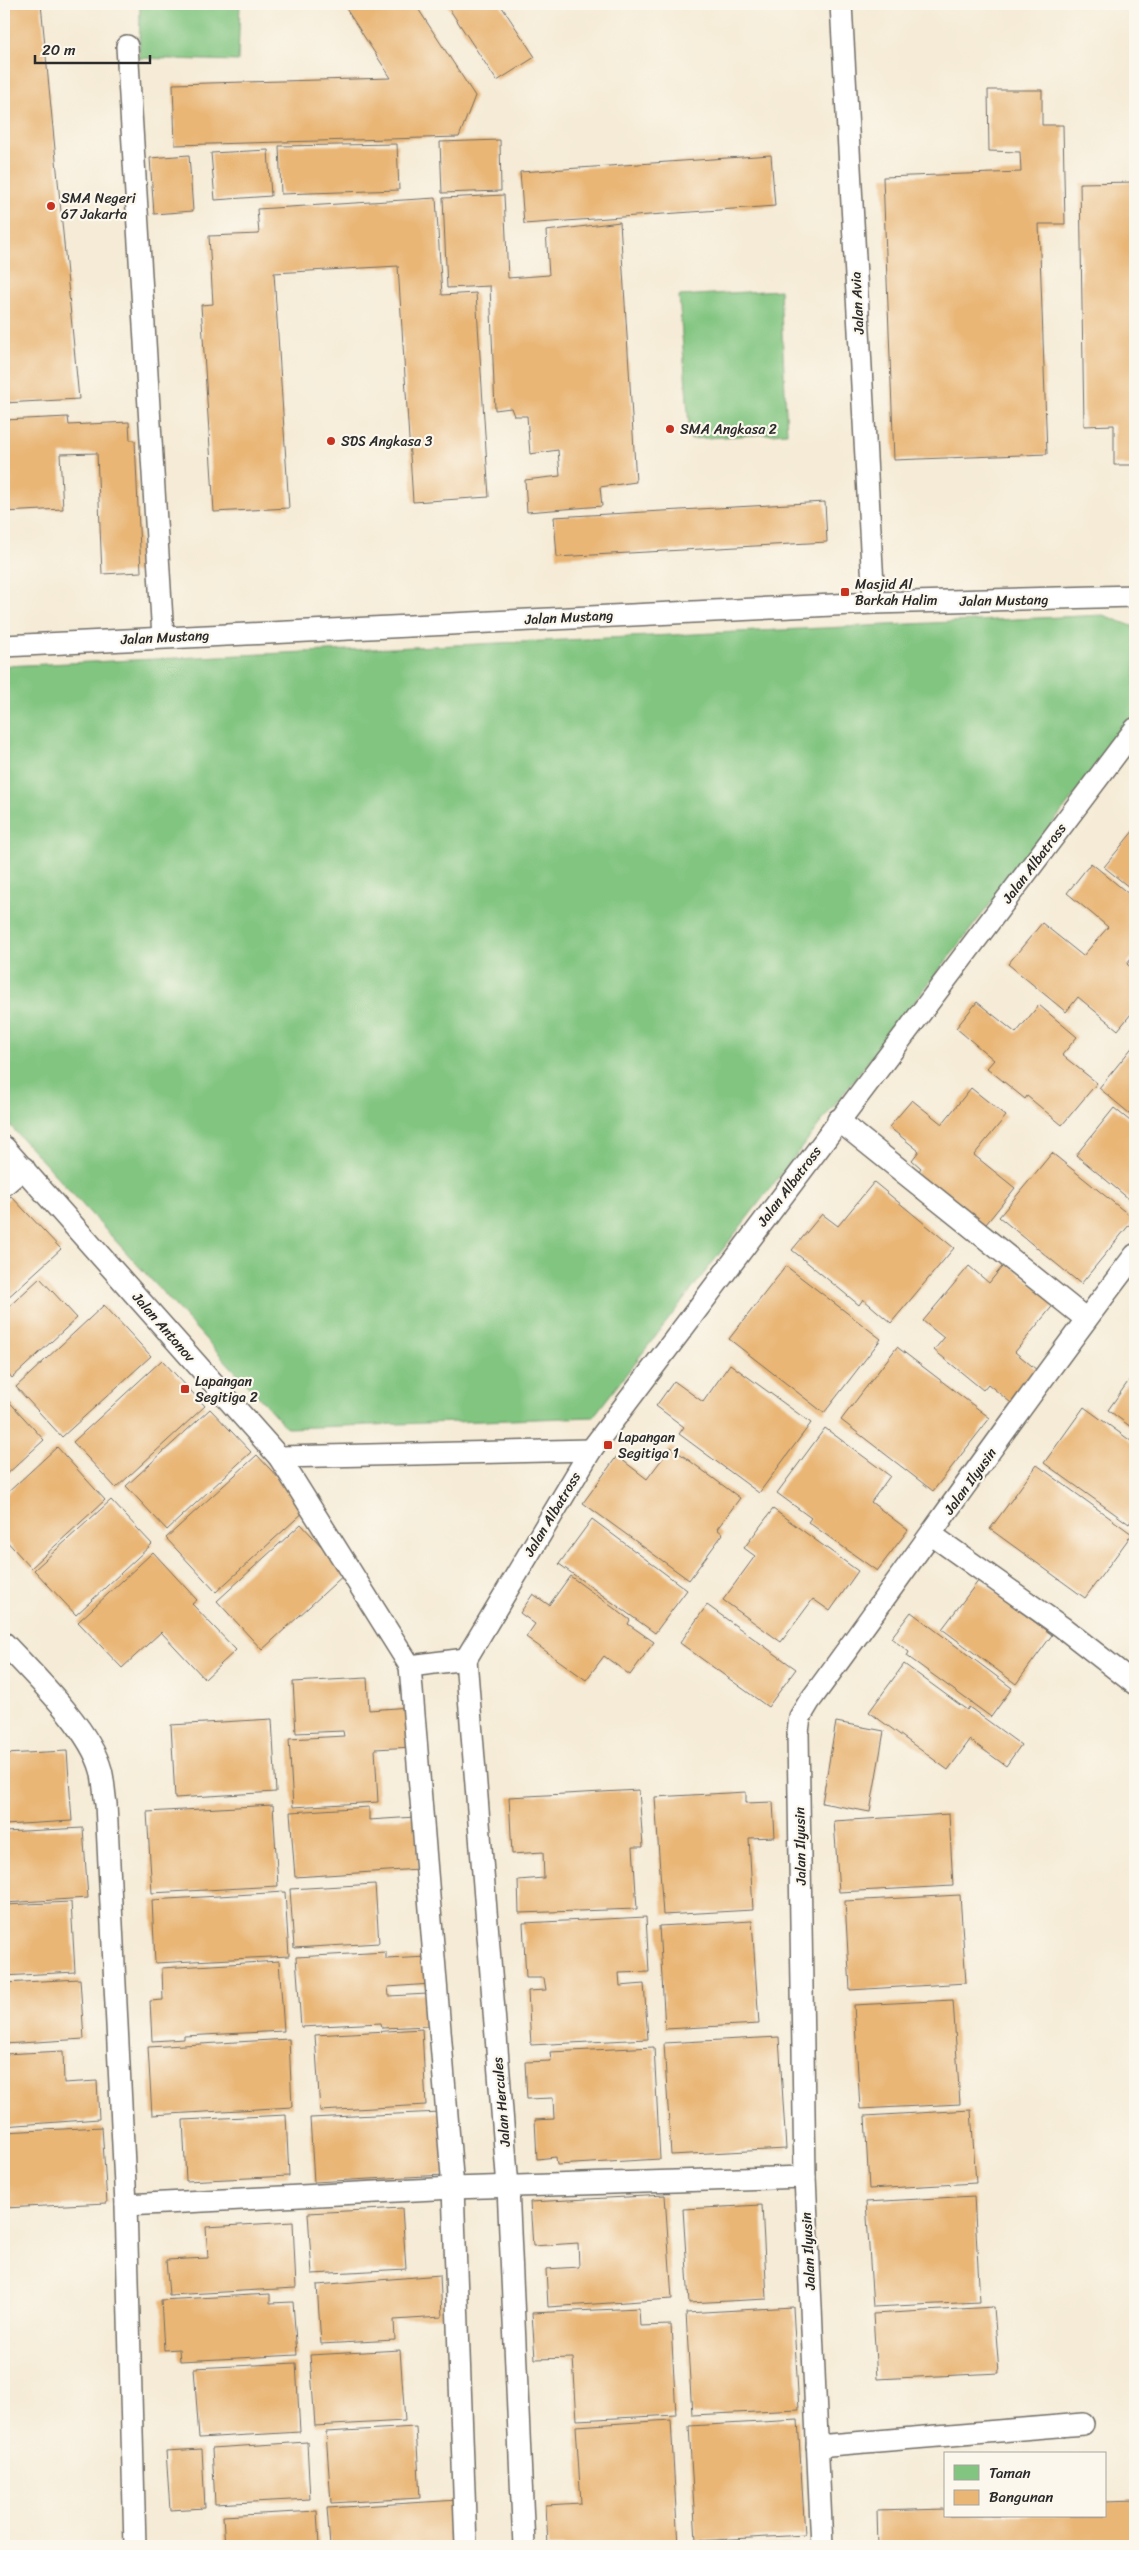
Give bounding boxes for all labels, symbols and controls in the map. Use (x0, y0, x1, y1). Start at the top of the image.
scale bar (35, 32, 150, 64)
text: 20 m (42, 37, 76, 63)
place label: SMA Negeri 67 Jakarta (61, 186, 137, 227)
marker: SMA Negeri 67 Jakarta (45, 200, 57, 212)
street label: Jalan Avia (843, 271, 872, 336)
place label: SMA Angkasa 2 (680, 417, 777, 442)
marker: SMA Angkasa 2 (664, 423, 676, 435)
place label: SDS Angkasa 3 (341, 429, 433, 454)
marker: SDS Angkasa 3 (325, 435, 337, 447)
place label: Masjid Al Barkah Halim (855, 572, 938, 613)
marker: Masjid Al Barkah Halim (839, 586, 851, 598)
street label: Jalan Mustang (958, 587, 1049, 614)
street label: Jalan Mustang (523, 603, 614, 632)
street label: Jalan Mustang (119, 623, 210, 652)
street label: Jalan Albatross (995, 817, 1073, 910)
street label: Jalan Albatross (750, 1140, 828, 1233)
street label: Jalan Antonov (125, 1286, 202, 1369)
place label: Lapangan Segitiga 2 (195, 1369, 258, 1410)
marker: Lapangan Segitiga 2 (179, 1383, 191, 1395)
place label: Lapangan Segitiga 1 (618, 1425, 679, 1466)
marker: Lapangan Segitiga 1 (602, 1439, 614, 1451)
street label: Jalan Ilyusin (937, 1442, 1004, 1521)
street label: Jalan Albatross (517, 1466, 588, 1563)
street label: Jalan Ilyusin (787, 1806, 814, 1886)
street label: Jalan Hercules (485, 2056, 518, 2149)
street label: Jalan Ilyusin (794, 2211, 823, 2292)
legend (944, 2452, 1106, 2518)
text: Taman (989, 2460, 1031, 2486)
text: Bangunan (989, 2484, 1053, 2510)

